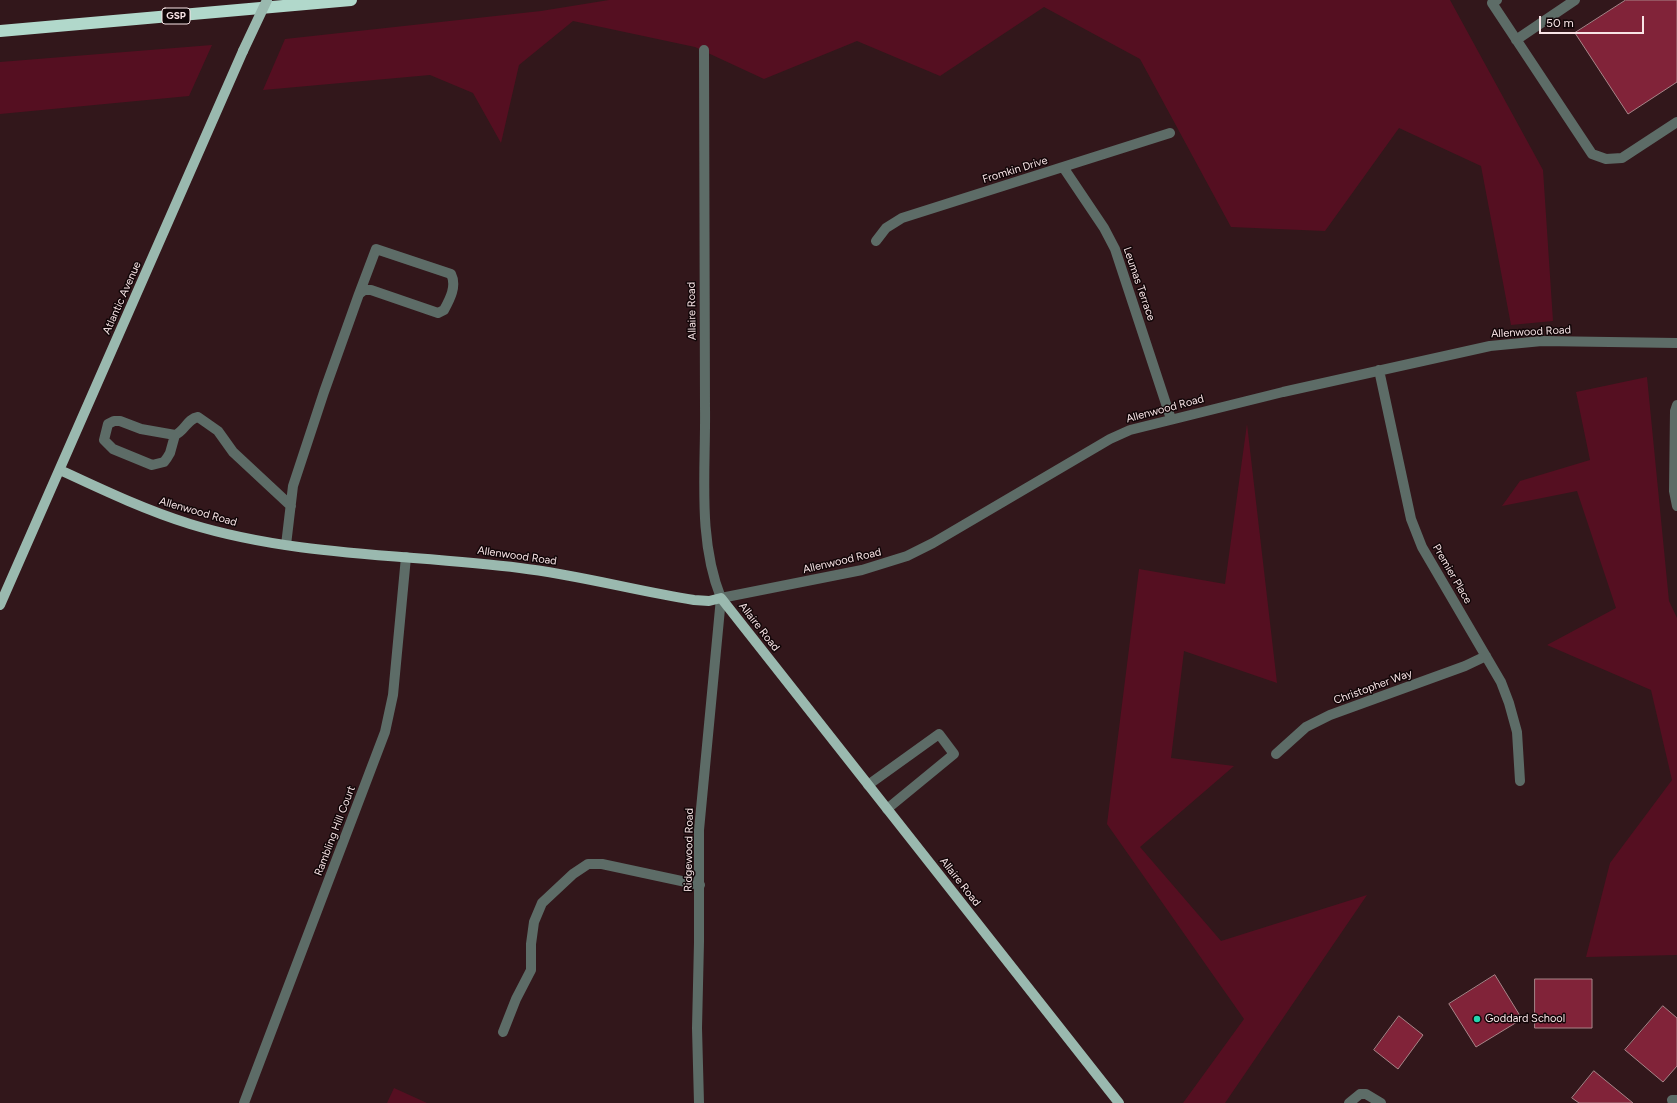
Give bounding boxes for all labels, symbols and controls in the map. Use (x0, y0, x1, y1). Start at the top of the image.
road number: GSP (162, 8, 190, 24)
scale bar (1541, 8, 1646, 34)
text: 50 m (1546, 16, 1574, 30)
street label: Fromkin Drive (981, 154, 1049, 186)
street label: Leumas Terrace (1120, 245, 1158, 323)
street label: Atlantic Avenue (100, 260, 144, 336)
street label: Allaire Road (685, 282, 699, 340)
street label: Allenwood Road (1491, 323, 1571, 341)
street label: Allenwood Road (1125, 392, 1205, 426)
street label: Allenwood Road (158, 495, 238, 529)
street label: Premier Place (1430, 542, 1474, 606)
street label: Allenwood Road (476, 544, 558, 568)
street label: Allenwood Road (801, 546, 883, 576)
street label: Allaire Road (736, 600, 782, 654)
street label: Christopher Way (1332, 667, 1414, 707)
street label: Rambling Hill Court (312, 784, 358, 878)
street label: Ridgewood Road (682, 808, 696, 892)
street label: Allaire Road (937, 855, 983, 909)
place label: Goddard School (1485, 1012, 1565, 1026)
marker: Goddard School (1472, 1014, 1482, 1024)

